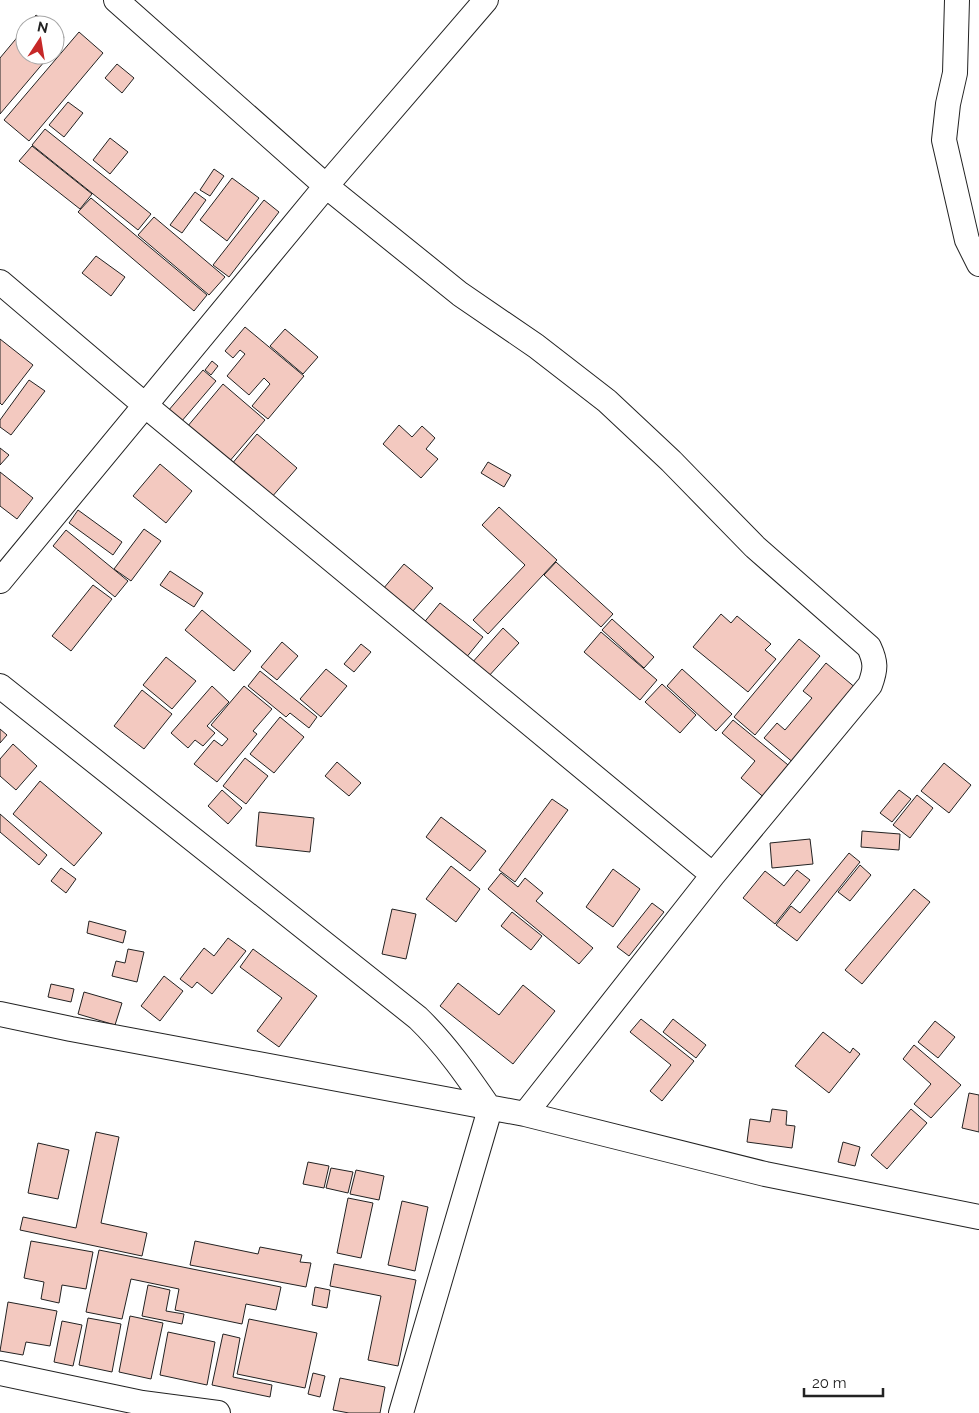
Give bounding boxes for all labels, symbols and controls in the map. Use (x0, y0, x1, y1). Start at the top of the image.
north arrow (15, 15, 65, 65)
text: N (36, 18, 50, 36)
scale bar (804, 1366, 883, 1398)
text: 20 m (812, 1374, 847, 1392)

